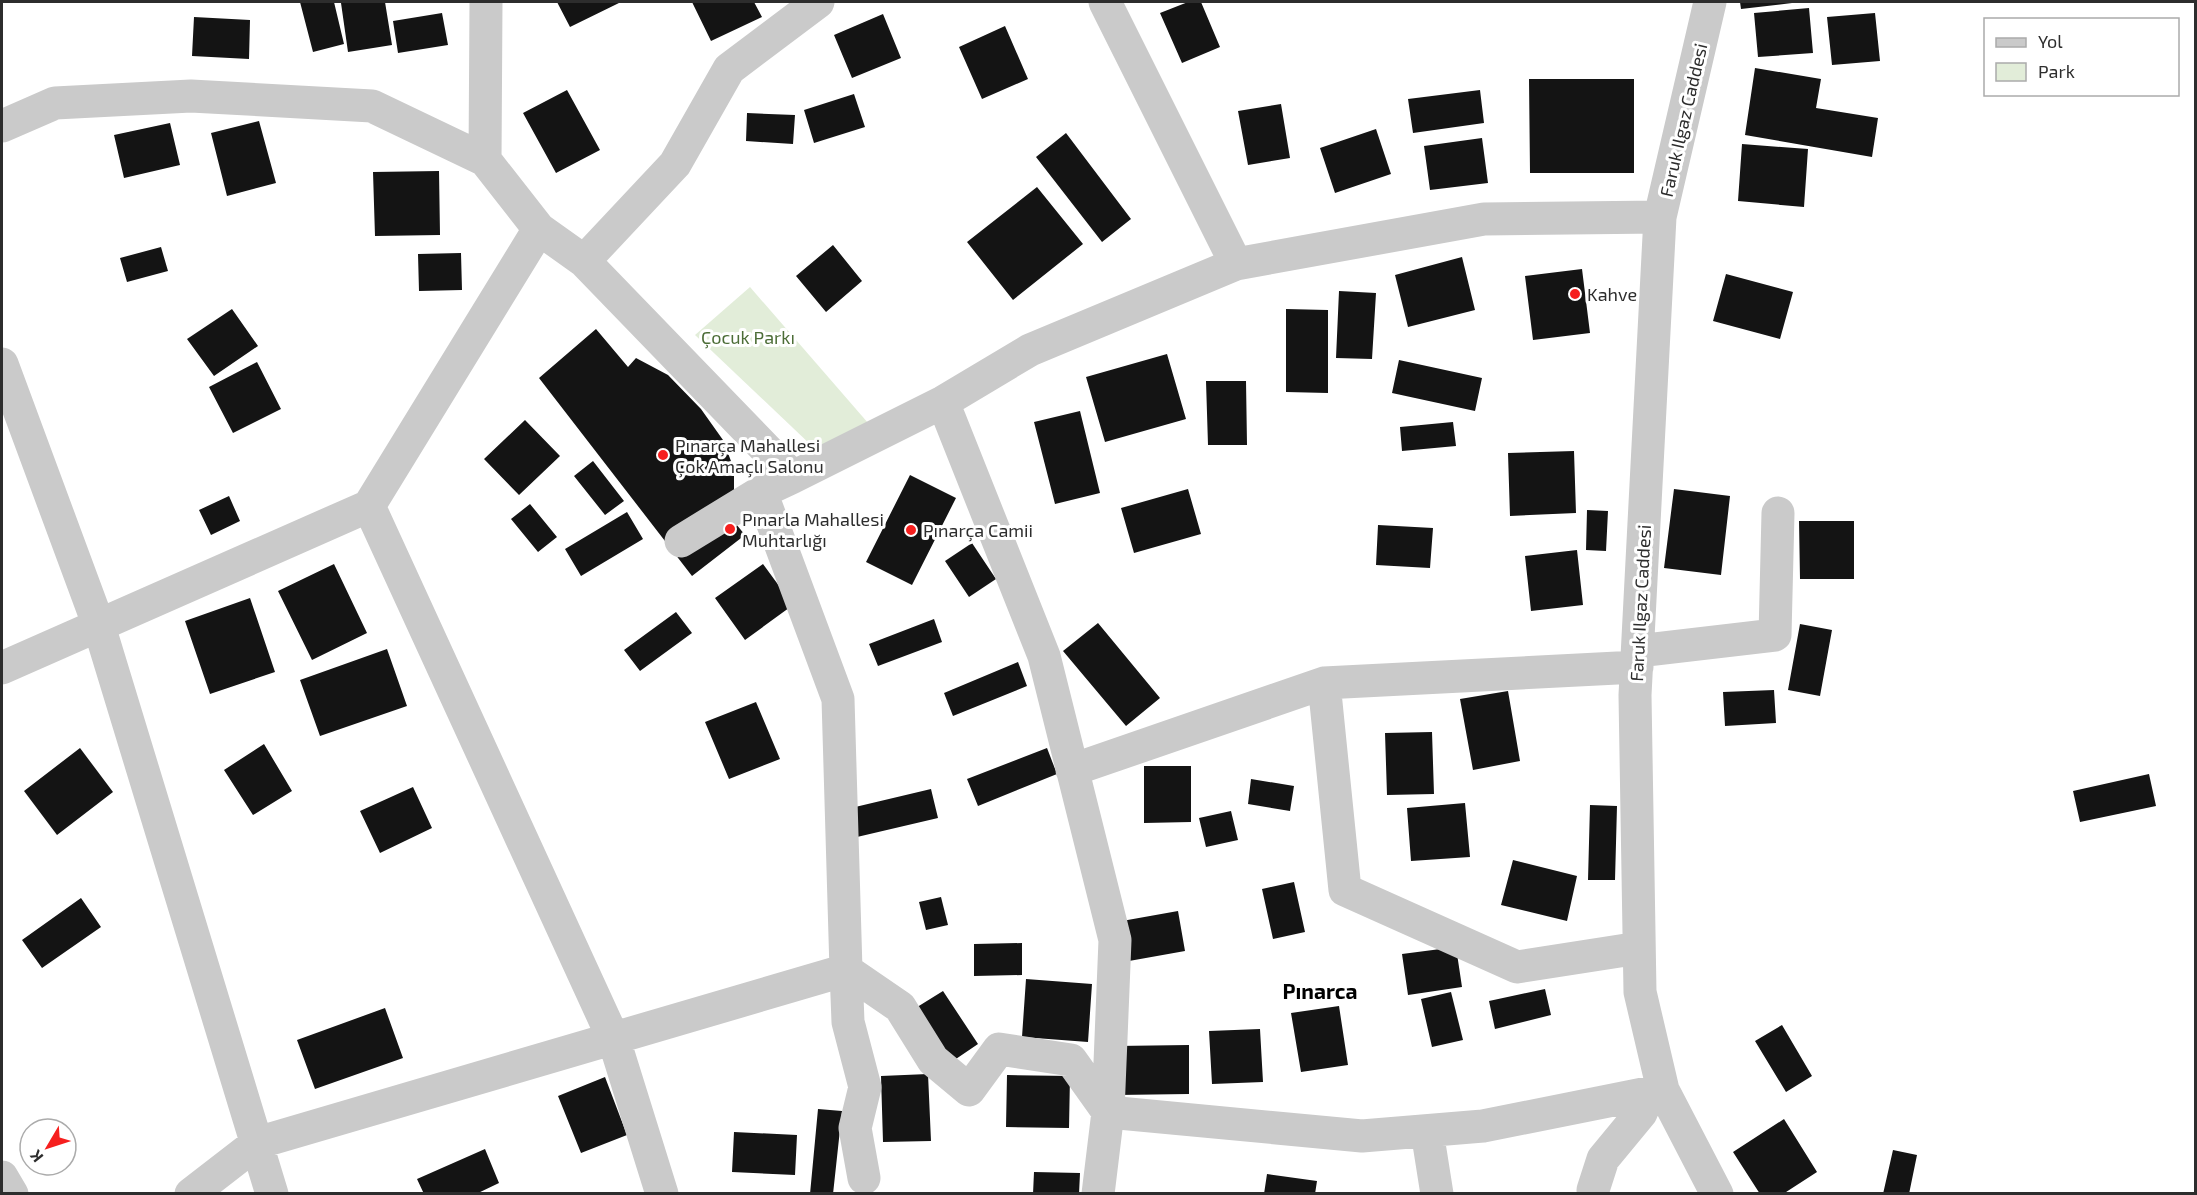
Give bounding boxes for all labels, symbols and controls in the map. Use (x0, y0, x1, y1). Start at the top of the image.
legend (1984, 18, 2179, 96)
text: Yol (2038, 30, 2063, 52)
street label: Faruk Ilgaz Caddesi (1655, 41, 1711, 199)
text: Park (2038, 60, 2075, 82)
place label: Kahve (1587, 283, 1637, 305)
marker: Kahve (1568, 287, 1582, 301)
park label: Çocuk Parkı (701, 326, 795, 349)
place label: Pınarça Mahallesi Çok Amaçlı Salonu (675, 434, 824, 478)
marker: Pınarça Mahallesi Çok Amaçlı Salonu (656, 448, 670, 462)
place label: Pınarla Mahallesi Muhtarlığı (742, 508, 884, 551)
place label: Pınarça Camii (923, 519, 1033, 542)
marker: Pınarla Mahallesi Muhtarlığı (723, 522, 737, 536)
marker: Pınarça Camii (904, 523, 918, 537)
street label: Faruk Ilgaz Caddesi (1625, 524, 1655, 682)
district label: Pınarca (1283, 978, 1357, 1003)
north arrow (18, 1117, 78, 1177)
text: K (25, 1146, 47, 1167)

